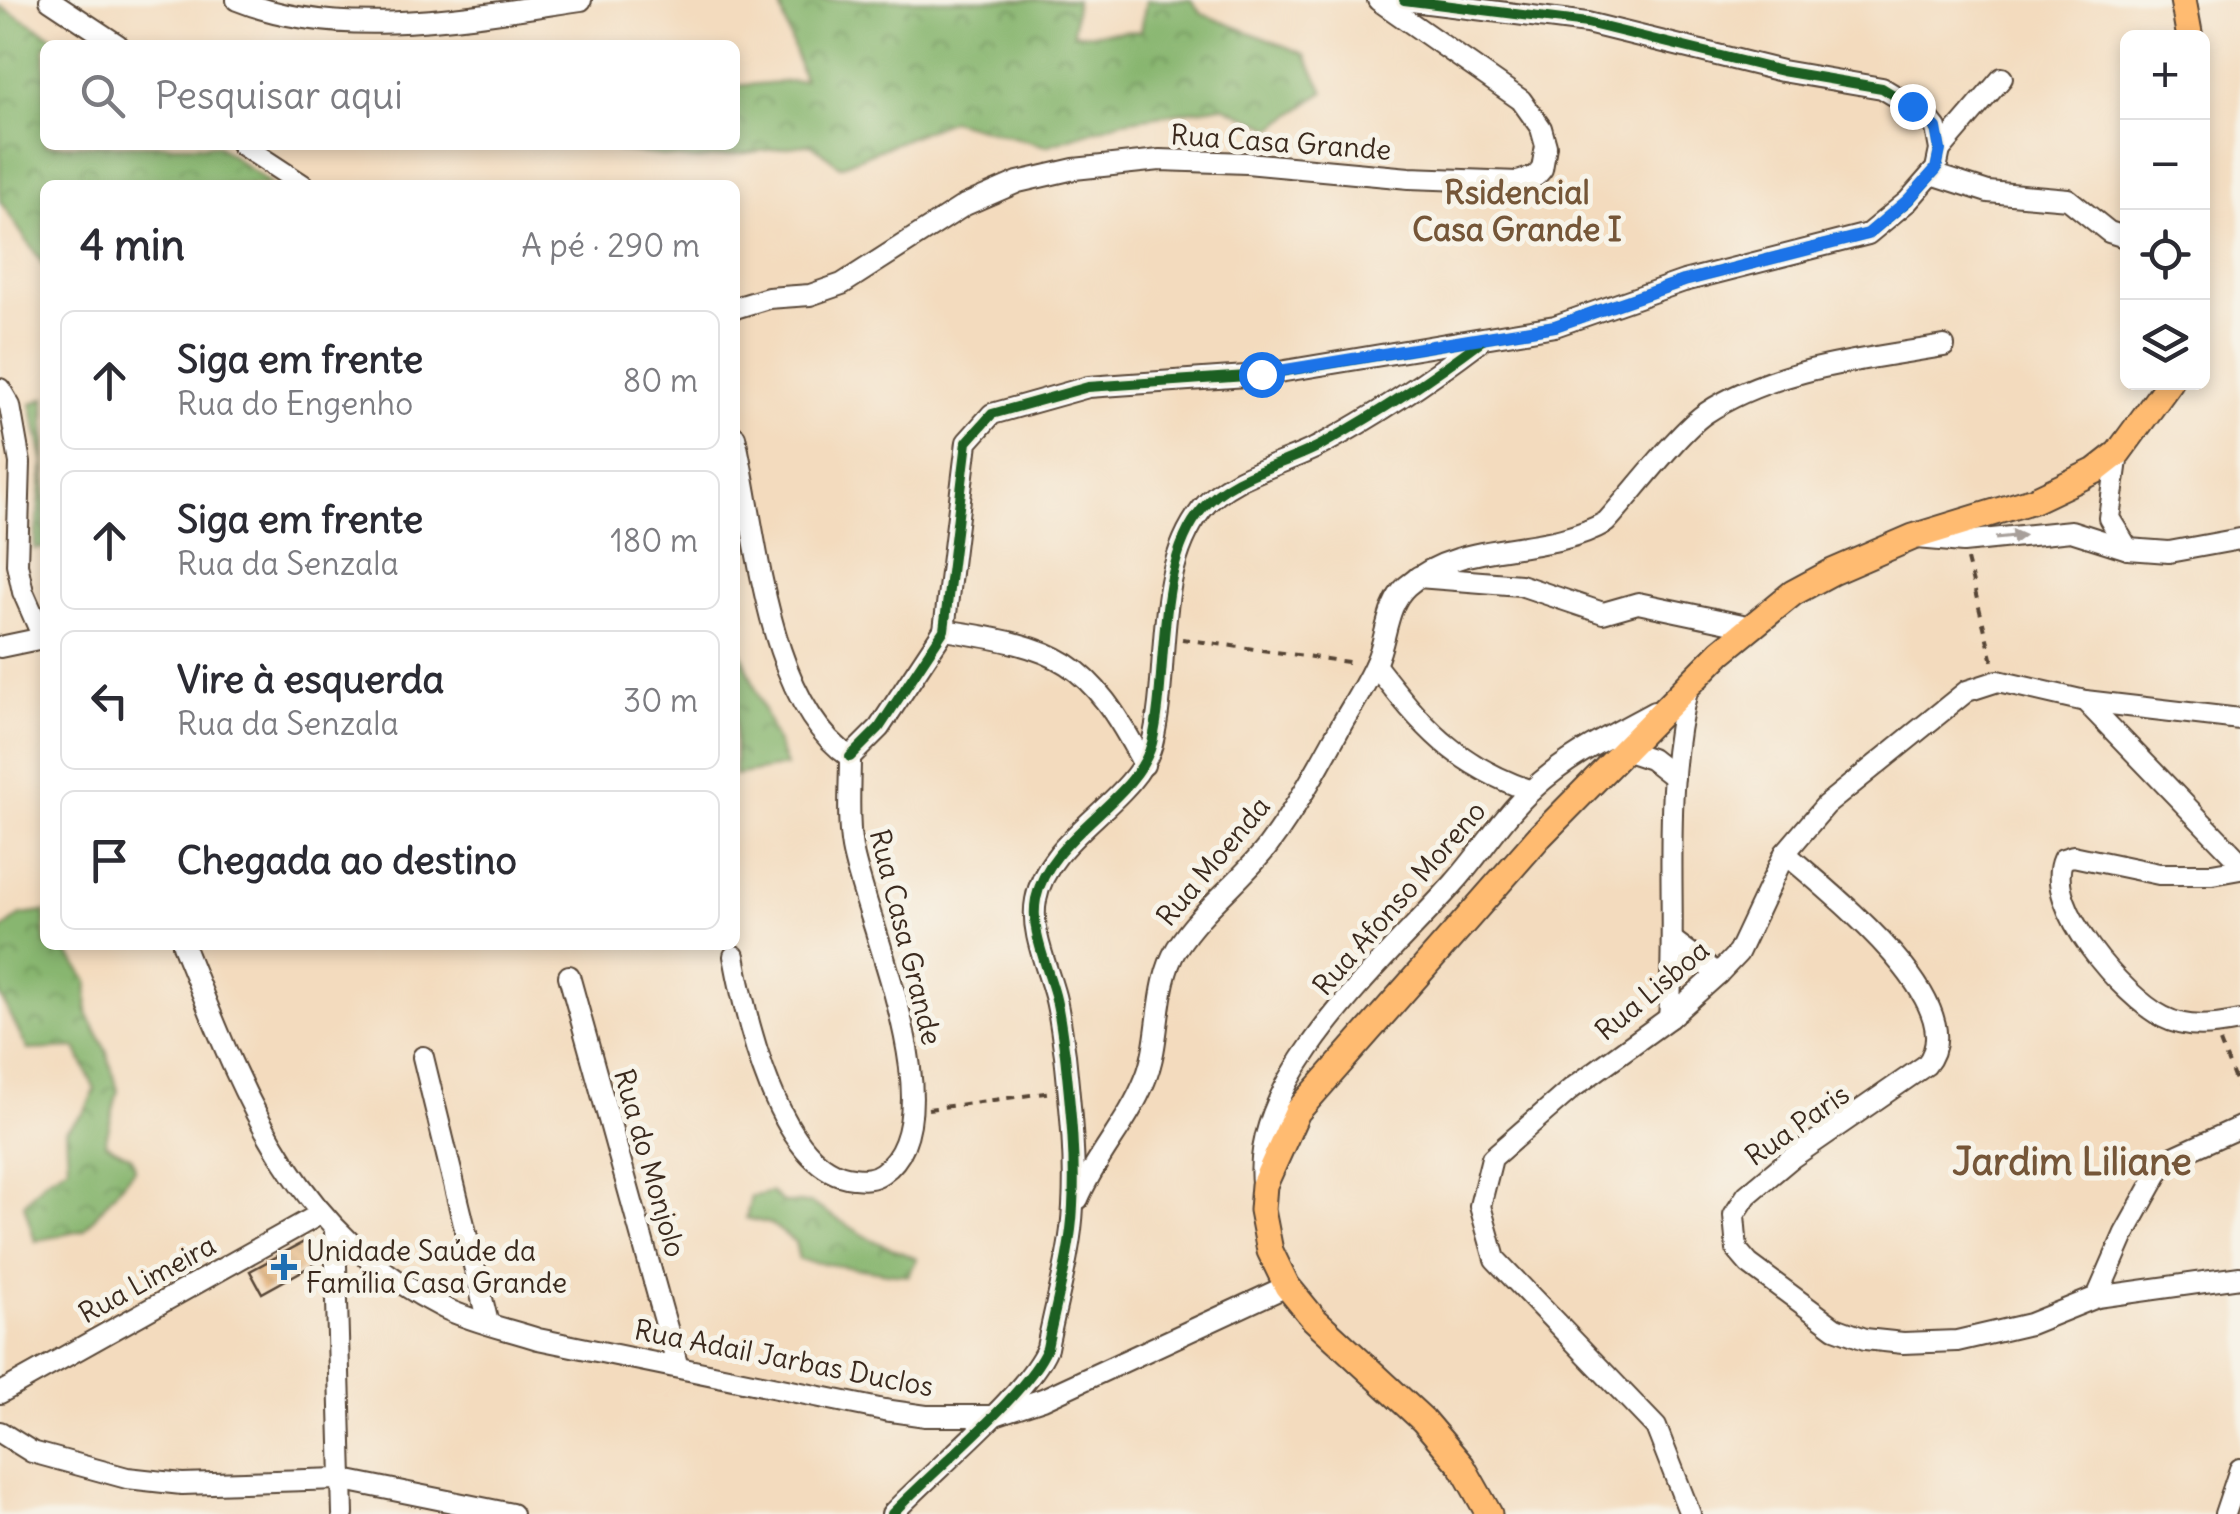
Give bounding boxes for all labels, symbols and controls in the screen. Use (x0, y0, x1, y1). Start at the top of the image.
map controls (2120, 30, 2210, 390)
button: + (2120, 30, 2210, 120)
search box (40, 40, 740, 150)
icon: search (75, 68, 130, 123)
text: Pesquisar aqui (155, 72, 403, 119)
route end (1890, 84, 1936, 130)
street label: Rua Casa Grande (1169, 116, 1393, 168)
button: − (2120, 120, 2210, 210)
district label: Rsidencial Casa Grande I (1412, 172, 1622, 250)
button: locate (2120, 210, 2210, 300)
text: 4 min (80, 219, 185, 271)
text: A pé · 290 m (521, 225, 700, 266)
button: layers (2120, 300, 2210, 390)
text: Siga em frente (177, 336, 423, 383)
route start (1239, 352, 1285, 398)
icon: ahead (82, 353, 137, 408)
text: 80 m (623, 360, 698, 401)
text: Rua do Engenho (177, 383, 413, 424)
text: Siga em frente (177, 496, 423, 543)
icon: ahead (82, 513, 137, 568)
text: 180 m (610, 520, 698, 561)
one-way arrow (1994, 529, 2026, 545)
text: Rua da Senzala (177, 543, 399, 584)
text: Vire à esquerda (177, 656, 444, 703)
icon: left (82, 673, 137, 728)
text: 30 m (623, 680, 698, 721)
text: Rua da Senzala (177, 703, 399, 744)
street label: Rua Moenda (1148, 789, 1278, 933)
street label: Rua Afonso Moreno (1305, 793, 1493, 1003)
street label: Rua Casa Grande (862, 825, 950, 1049)
icon: arrive (82, 833, 137, 888)
text: Chegada ao destino (177, 837, 517, 884)
street label: Rua Lisboa (1588, 932, 1716, 1048)
street label: Rua do Monjolo (606, 1065, 694, 1261)
street label: Rua Paris (1738, 1076, 1856, 1174)
district label: Jardim Liliane (1952, 1138, 2192, 1185)
street label: Rua Limeira (72, 1227, 222, 1331)
place label: Unidade Saúde da Família Casa Grande (306, 1233, 567, 1301)
marker: Unidade Saúde da Família Casa Grande (271, 1254, 297, 1280)
street label: Rua Adail Jarbas Duclos (632, 1311, 936, 1405)

